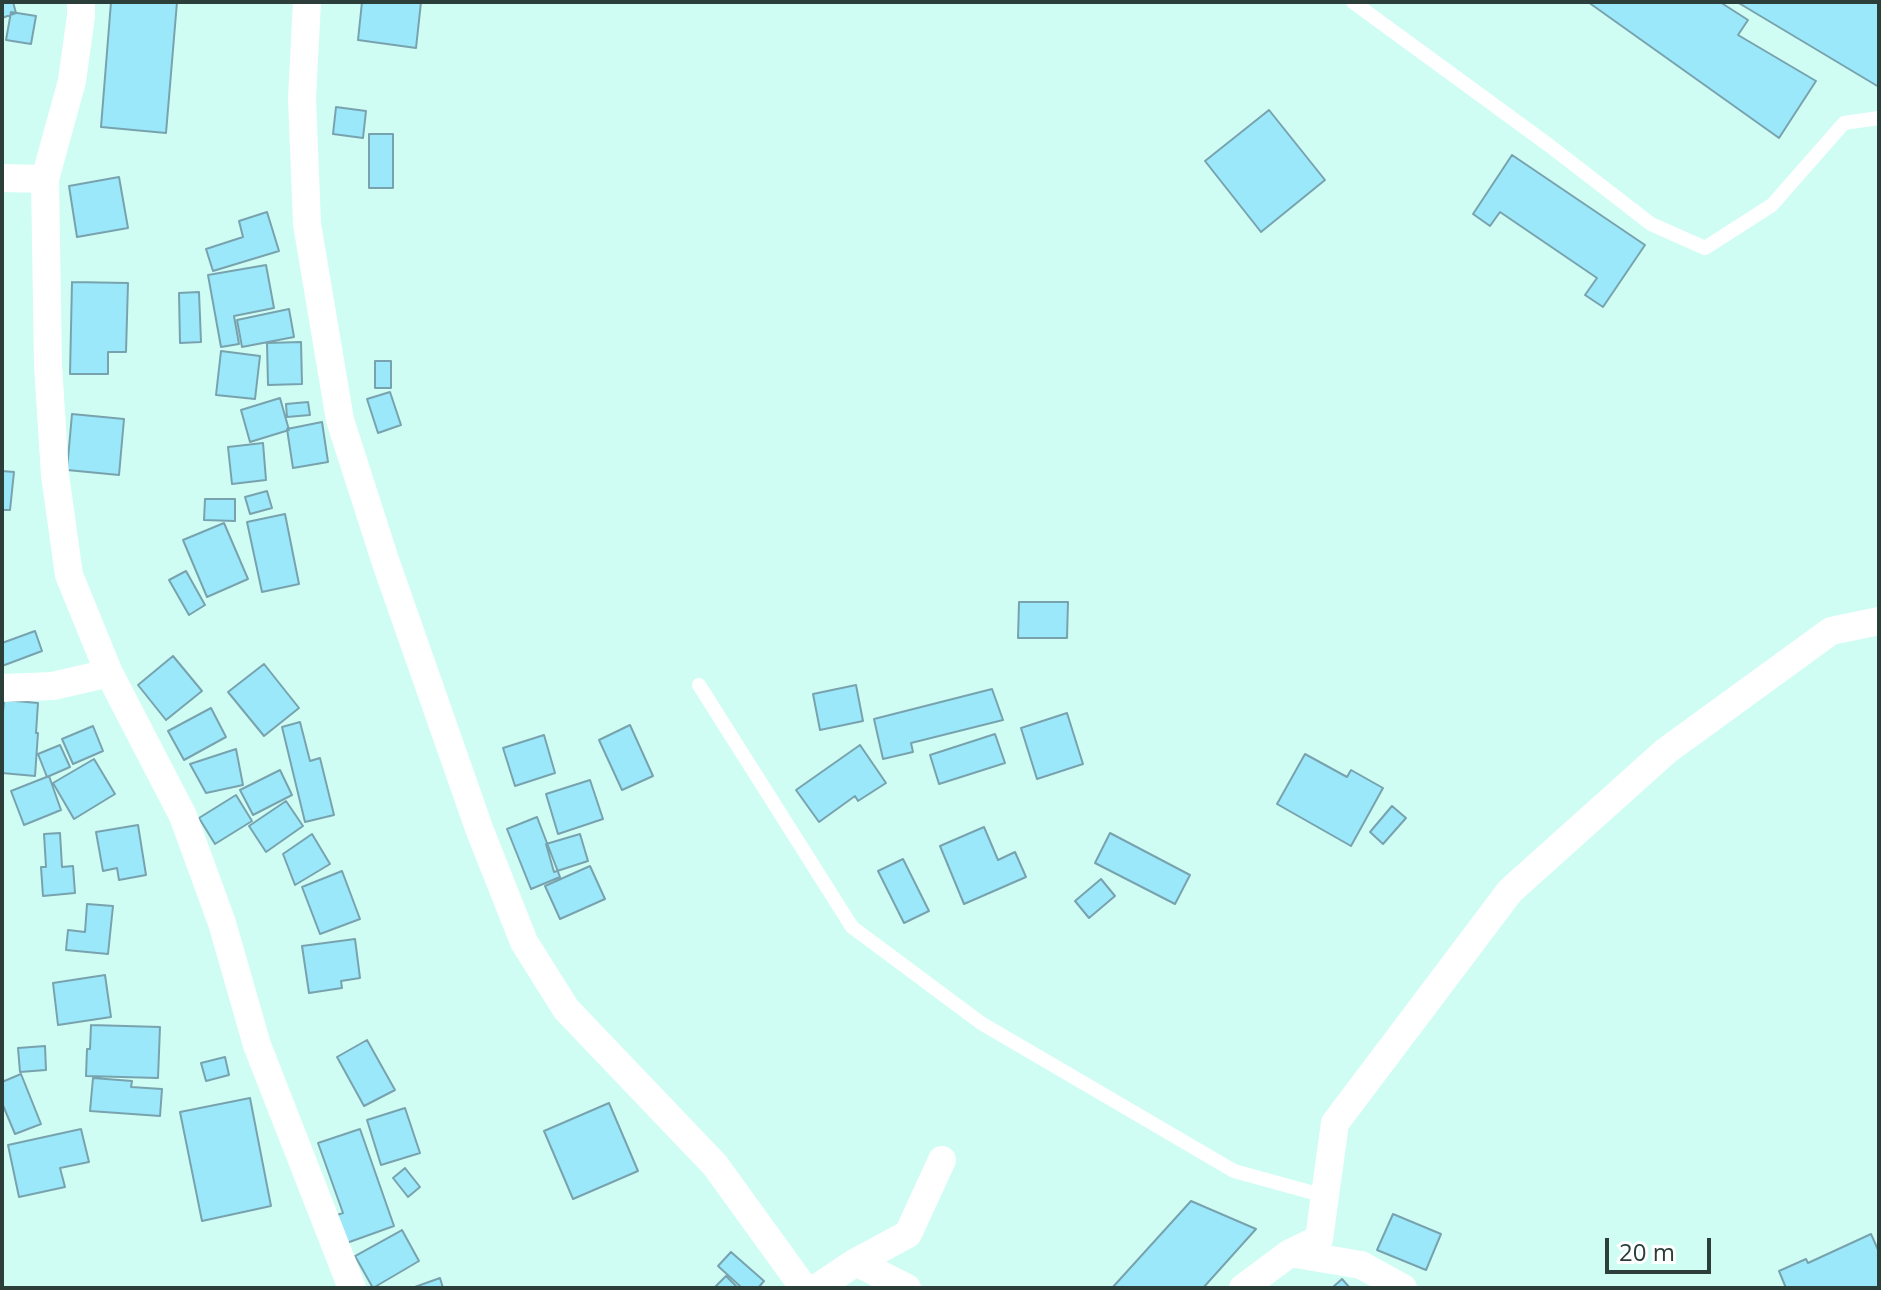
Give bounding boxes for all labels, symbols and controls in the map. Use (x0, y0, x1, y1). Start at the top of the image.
scale bar (1609, 1222, 1715, 1272)
text: 20 m (1619, 1235, 1675, 1268)

